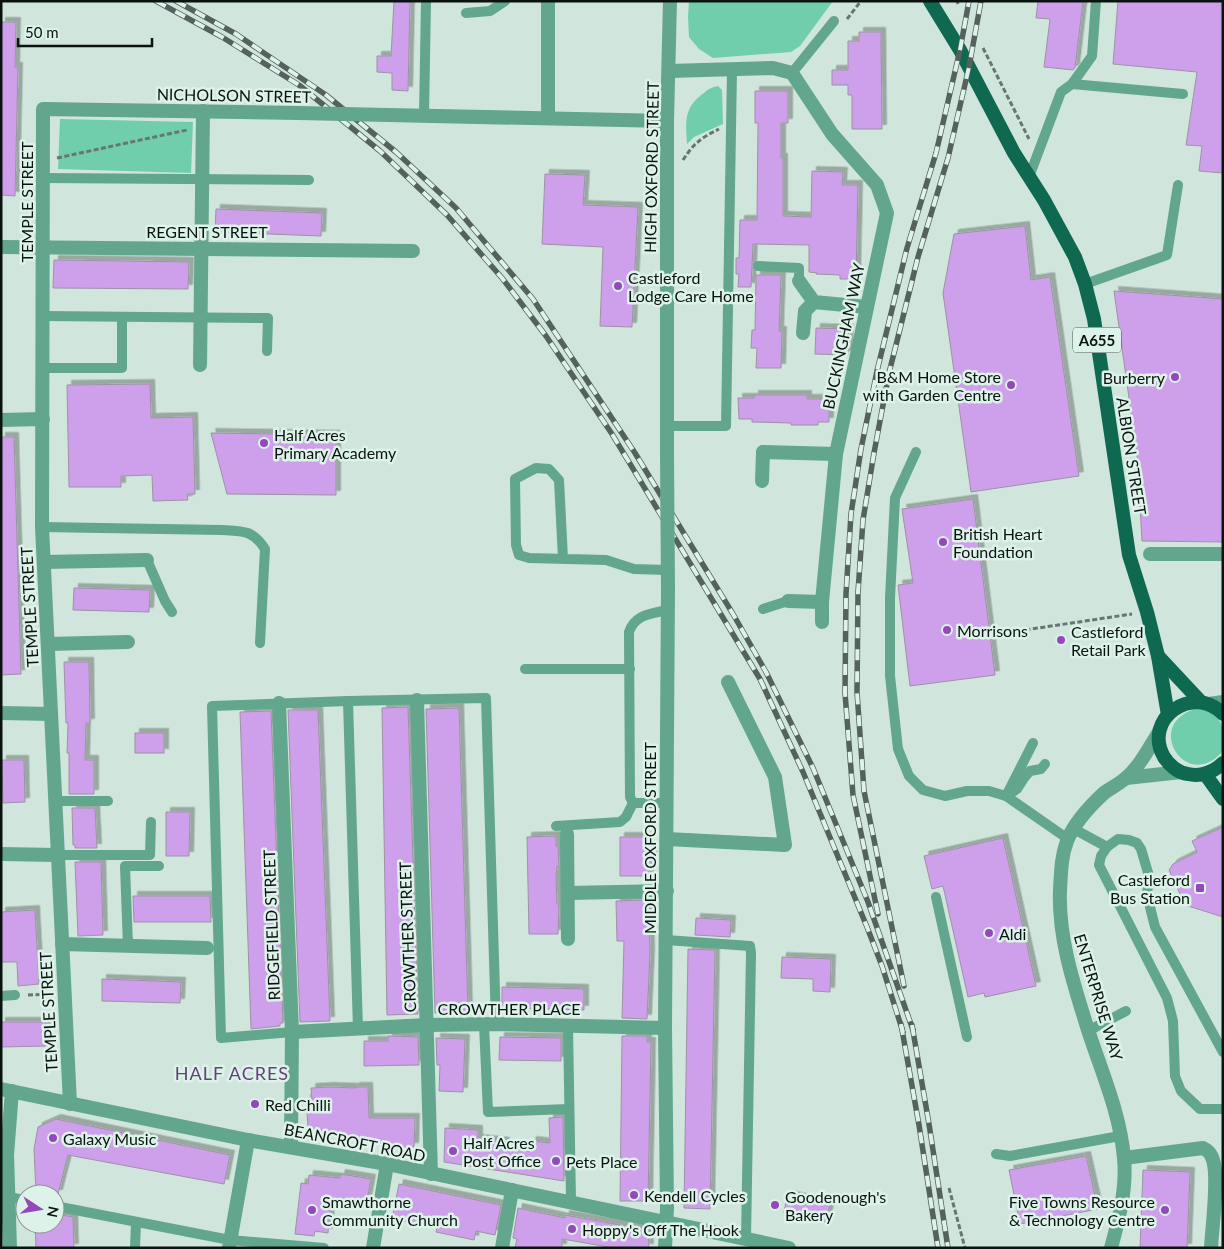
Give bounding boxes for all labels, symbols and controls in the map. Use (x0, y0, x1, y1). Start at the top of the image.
scale bar (18, 15, 151, 47)
text: 50 m (25, 23, 59, 41)
street label: HIGH OXFORD STREET (640, 81, 662, 253)
street label: NICHOLSON STREET (157, 84, 312, 106)
street label: TEMPLE STREET (17, 141, 36, 262)
street label: REGENT STREET (146, 222, 268, 241)
street label: BUCKINGHAM WAY (818, 261, 868, 411)
place label: Castleford Lodge Care Home (628, 268, 754, 305)
marker: Castleford Lodge Care Home (612, 280, 624, 292)
road number: A655 (1073, 328, 1121, 352)
place label: B&M Home Store with Garden Centre (863, 367, 1001, 404)
place label: Burberry (1103, 368, 1166, 387)
marker: Burberry (1169, 371, 1181, 383)
marker: B&M Home Store with Garden Centre (1005, 379, 1017, 391)
street label: ALBION STREET (1113, 396, 1151, 517)
place label: Half Acres Primary Academy (274, 425, 397, 462)
marker: Half Acres Primary Academy (258, 437, 270, 449)
place label: British Heart Foundation (953, 524, 1043, 561)
marker: British Heart Foundation (937, 536, 949, 548)
street label: TEMPLE STREET (16, 546, 42, 668)
place label: Morrisons (957, 621, 1028, 640)
place label: Castleford Retail Park (1071, 622, 1146, 659)
marker: Morrisons (941, 624, 953, 636)
marker: Castleford Retail Park (1055, 634, 1067, 646)
street label: MIDDLE OXFORD STREET (640, 741, 659, 934)
street label: RIDGEFIELD STREET (259, 849, 283, 1001)
street label: CROWTHER STREET (395, 861, 419, 1013)
place label: Castleford Bus Station (1110, 870, 1190, 907)
marker: Castleford Bus Station (1194, 882, 1206, 894)
place label: Aldi (999, 924, 1026, 943)
marker: Aldi (983, 927, 995, 939)
street label: ENTERPRISE WAY (1071, 931, 1127, 1063)
street label: TEMPLE STREET (35, 951, 61, 1073)
street label: CROWTHER PLACE (437, 999, 581, 1018)
district label: HALF ACRES (175, 1062, 289, 1084)
place label: Red Chilli (265, 1095, 331, 1114)
marker: Red Chilli (249, 1098, 261, 1110)
street label: BEANCROFT ROAD (283, 1119, 427, 1165)
place label: Galaxy Music (63, 1129, 157, 1148)
marker: Galaxy Music (47, 1132, 59, 1144)
place label: Half Acres Post Office (463, 1133, 541, 1170)
marker: Half Acres Post Office (447, 1145, 459, 1157)
place label: Pets Place (566, 1152, 638, 1171)
marker: Pets Place (550, 1155, 562, 1167)
north arrow (15, 1184, 65, 1234)
place label: Kendell Cycles (644, 1186, 746, 1205)
place label: Goodenough's Bakery (785, 1187, 886, 1224)
marker: Kendell Cycles (628, 1189, 640, 1201)
place label: Smawthorne Community Church (322, 1192, 458, 1229)
place label: Five Towns Resource & Technology Centre (1009, 1192, 1155, 1229)
marker: Goodenough's Bakery (769, 1199, 781, 1211)
marker: Smawthorne Community Church (306, 1204, 318, 1216)
marker: Five Towns Resource & Technology Centre (1159, 1204, 1171, 1216)
text: N (44, 1205, 63, 1219)
place label: Hoppy's Off The Hook (582, 1220, 740, 1239)
marker: Hoppy's Off The Hook (566, 1223, 578, 1235)

